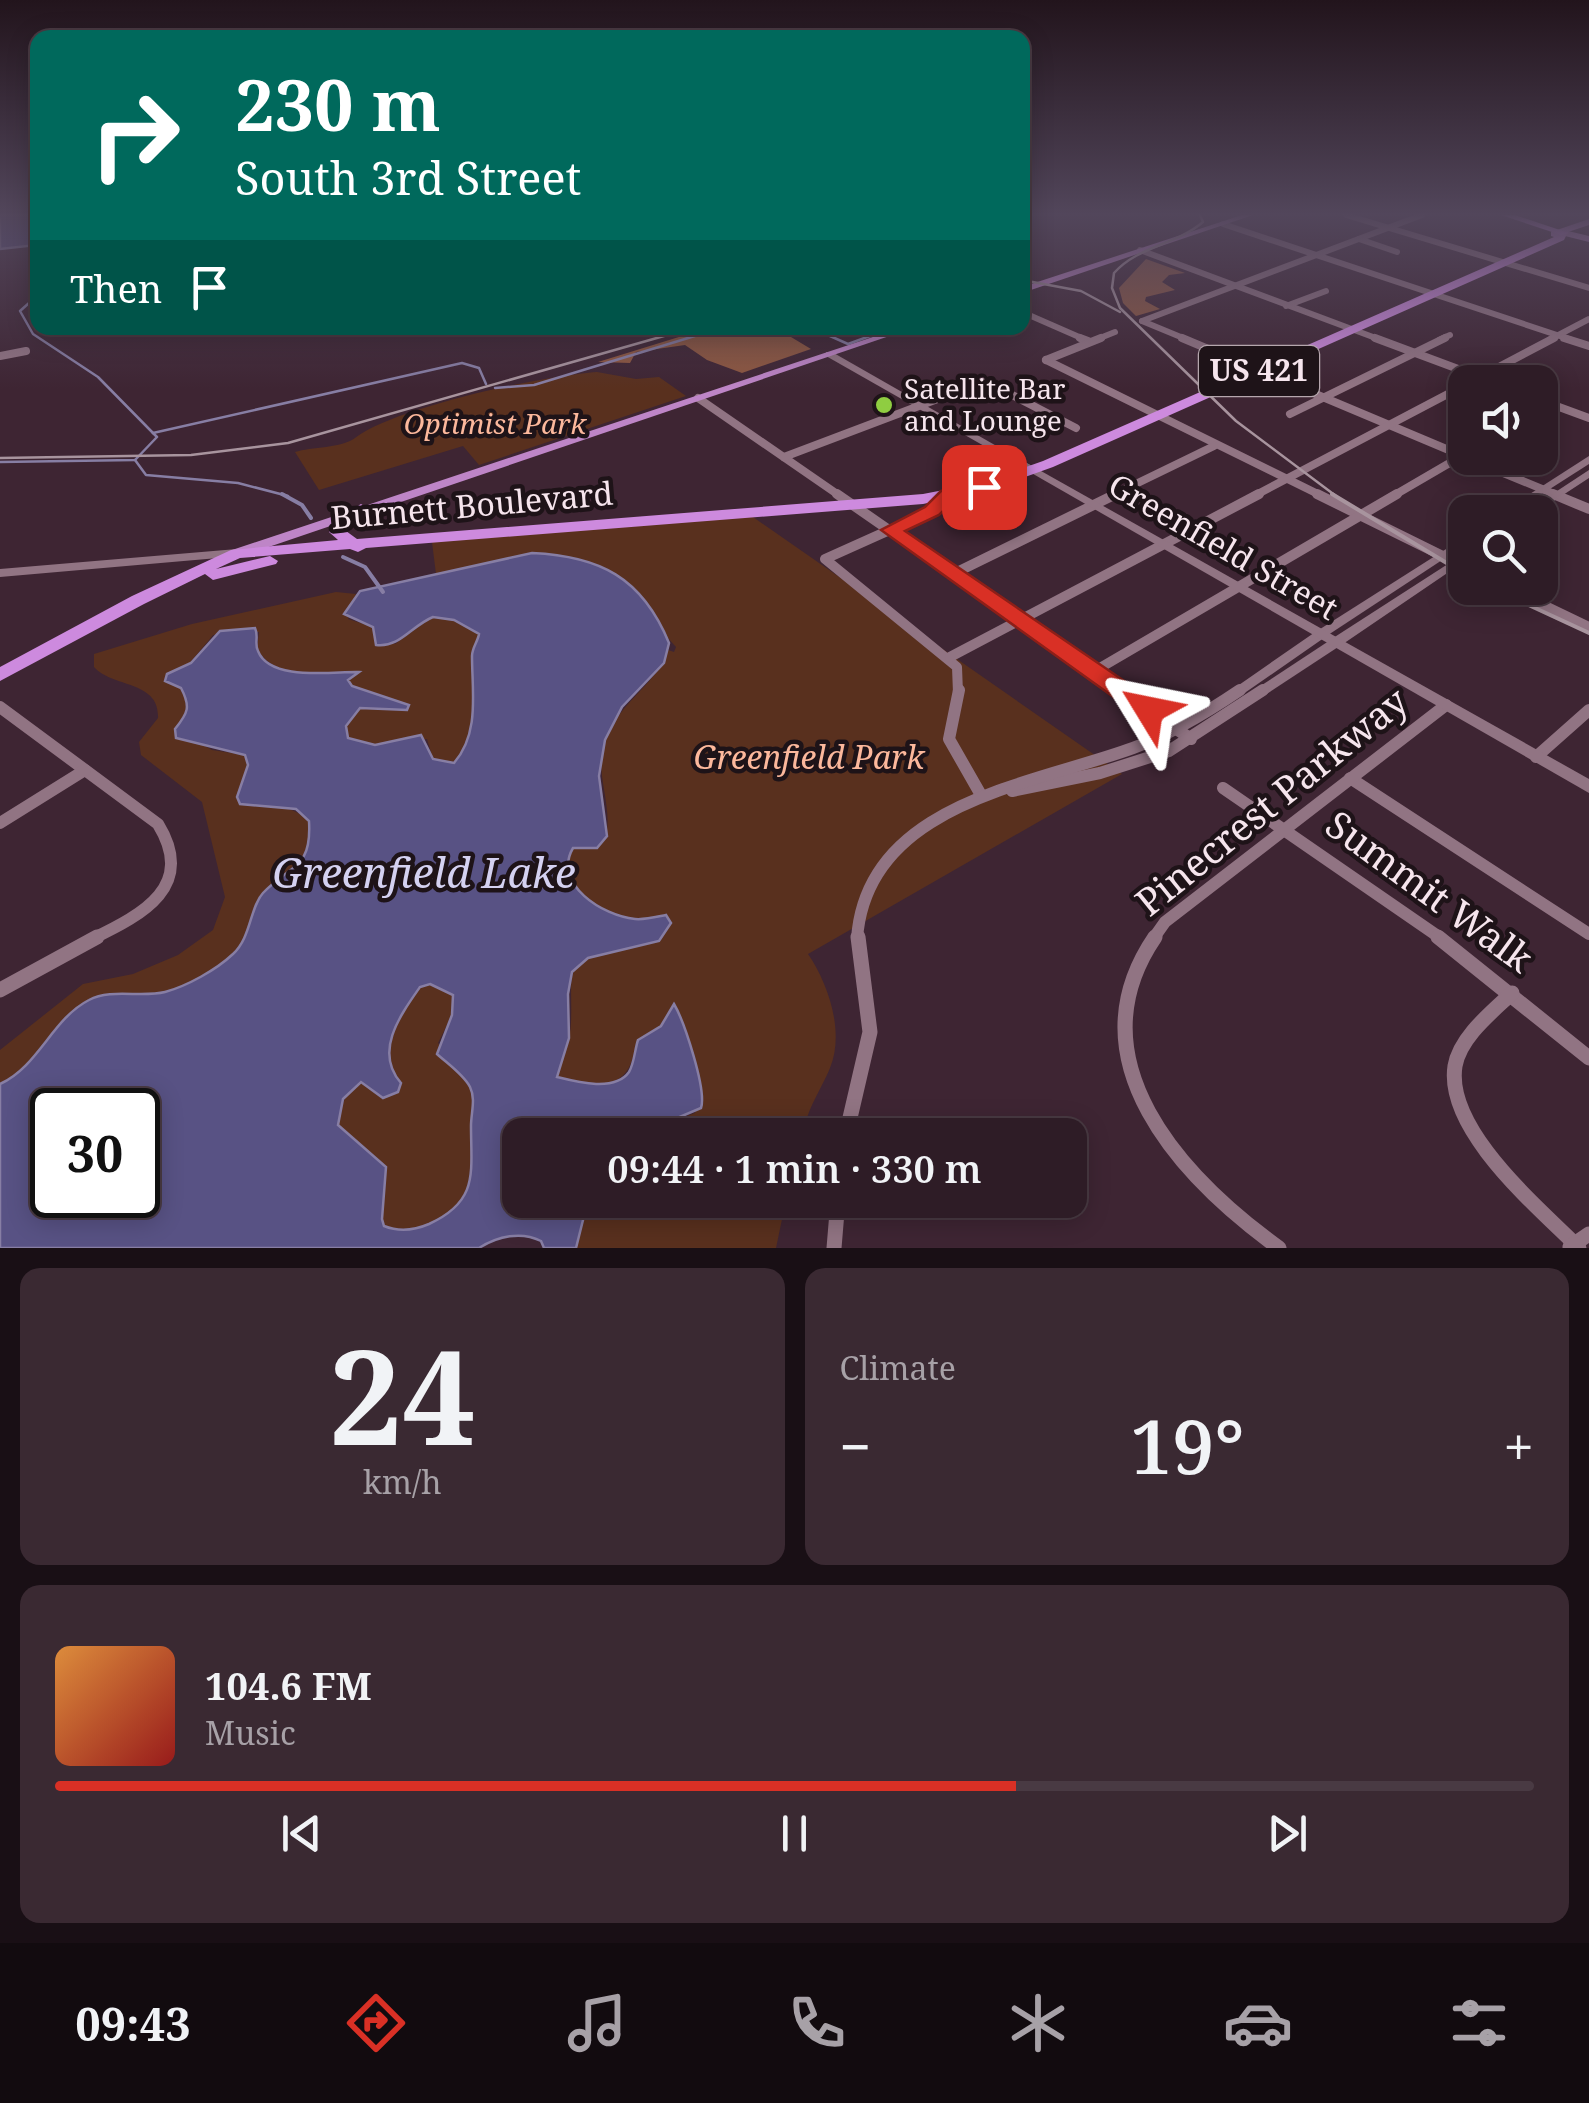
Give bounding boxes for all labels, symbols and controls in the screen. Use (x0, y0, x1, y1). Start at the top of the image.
text: 230 m (235, 56, 441, 152)
icon: right (70, 70, 200, 200)
text: South 3rd Street (235, 147, 581, 208)
icon: arrive (182, 260, 237, 315)
text: Then (70, 262, 162, 314)
road number: US 421 (1199, 346, 1319, 396)
map controls (1448, 365, 1558, 605)
button: sound (1448, 365, 1558, 475)
place label: Satellite Bar and Lounge (904, 369, 1066, 439)
marker: Satellite Bar and Lounge (873, 394, 895, 416)
park label: Optimist Park (404, 404, 587, 442)
pin (942, 445, 1027, 530)
icon: arrive (957, 460, 1012, 515)
street label: Greenfield Street (1101, 463, 1346, 629)
street label: Burnett Boulevard (329, 471, 615, 538)
button: search (1448, 495, 1558, 605)
position arrow (1097, 658, 1201, 762)
street label: Pinecrest Parkway (1124, 674, 1418, 927)
park label: Greenfield Park (694, 735, 926, 778)
street label: Summit Walk (1316, 797, 1545, 984)
water label: Greenfield Lake (272, 843, 576, 900)
speed limit sign: 30 (30, 1088, 160, 1218)
text: 09:44 · 1 min · 330 m (607, 1142, 982, 1194)
text: 24 (329, 1306, 476, 1483)
text: Climate (840, 1346, 956, 1389)
text: 19° (1130, 1394, 1245, 1496)
text: − (840, 1408, 871, 1483)
text: + (1503, 1408, 1534, 1483)
text: km/h (363, 1460, 442, 1503)
text: 104.6 FM (205, 1659, 372, 1711)
text: Music (205, 1711, 296, 1754)
icon: previous (274, 1806, 329, 1861)
icon: pause (767, 1806, 822, 1861)
icon: next (1260, 1806, 1315, 1861)
icon: directions (341, 1988, 411, 2058)
icon: music (562, 1988, 632, 2058)
icon: phone (782, 1988, 852, 2058)
icon: climate (1003, 1988, 1073, 2058)
icon: car (1223, 1988, 1293, 2058)
icon: filters (1444, 1988, 1514, 2058)
text: 09:43 (75, 1993, 191, 2054)

